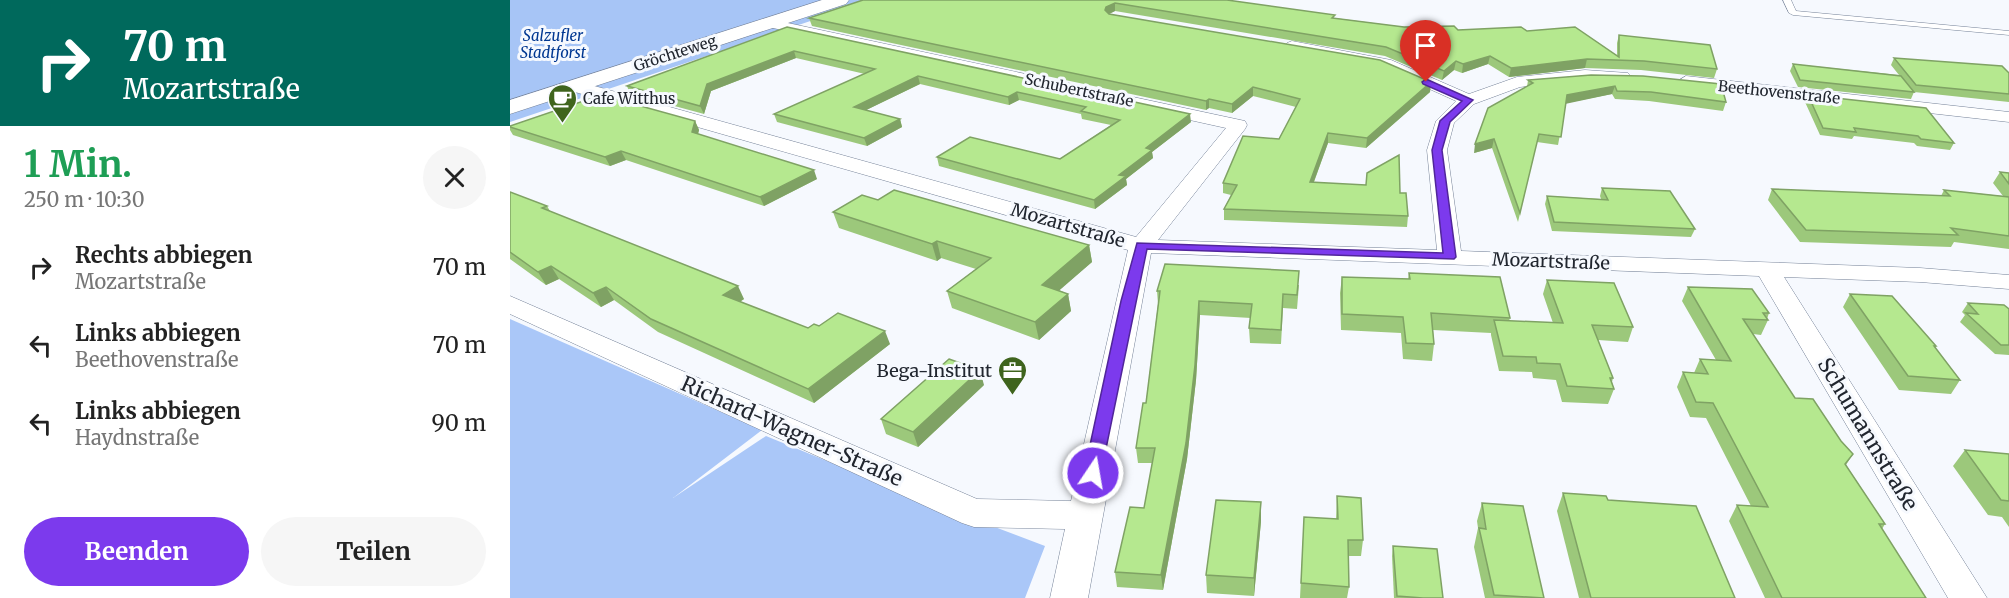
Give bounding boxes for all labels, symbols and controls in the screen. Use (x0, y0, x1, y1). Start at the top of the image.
text: 70 m (123, 20, 227, 72)
pin (1400, 20, 1451, 82)
icon: right (24, 24, 102, 102)
park label: Salzufler Stadtforst (520, 26, 587, 62)
icon: arrive (1409, 29, 1442, 62)
street label: Gröchteweg (631, 31, 719, 75)
street label: Schubertstraße (1023, 69, 1135, 111)
text: Mozartstraße (123, 72, 300, 106)
street label: Beethovenstraße (1717, 76, 1841, 108)
cafe icon: Cafe Witthus (546, 82, 578, 124)
place label: Cafe Witthus (583, 89, 675, 108)
text: 1 Min. (24, 142, 132, 187)
button: close (423, 146, 486, 209)
text: 250 m · 10:30 (24, 187, 145, 212)
street label: Mozartstraße (1008, 198, 1128, 252)
text: Rechts abbiegen (75, 241, 252, 269)
street label: Mozartstraße (1492, 247, 1610, 275)
icon: right (24, 251, 57, 284)
text: 70 m (433, 253, 486, 281)
text: Mozartstraße (75, 269, 206, 294)
text: Links abbiegen (75, 319, 241, 347)
icon: left (24, 329, 57, 362)
text: 70 m (433, 331, 486, 359)
text: Beethovenstraße (75, 347, 239, 372)
street label: Schumannstraße (1812, 353, 1924, 515)
office icon: Bega-Institut (997, 354, 1029, 396)
place label: Bega-Institut (877, 359, 992, 382)
street label: Richard-Wagner-Straße (677, 370, 907, 492)
text: Links abbiegen (75, 397, 241, 425)
icon: left (24, 407, 57, 440)
text: 90 m (431, 409, 486, 437)
text: Haydnstraße (75, 425, 199, 450)
position arrow (1061, 441, 1125, 505)
button: Beenden (24, 517, 249, 586)
button: Teilen (261, 517, 486, 586)

